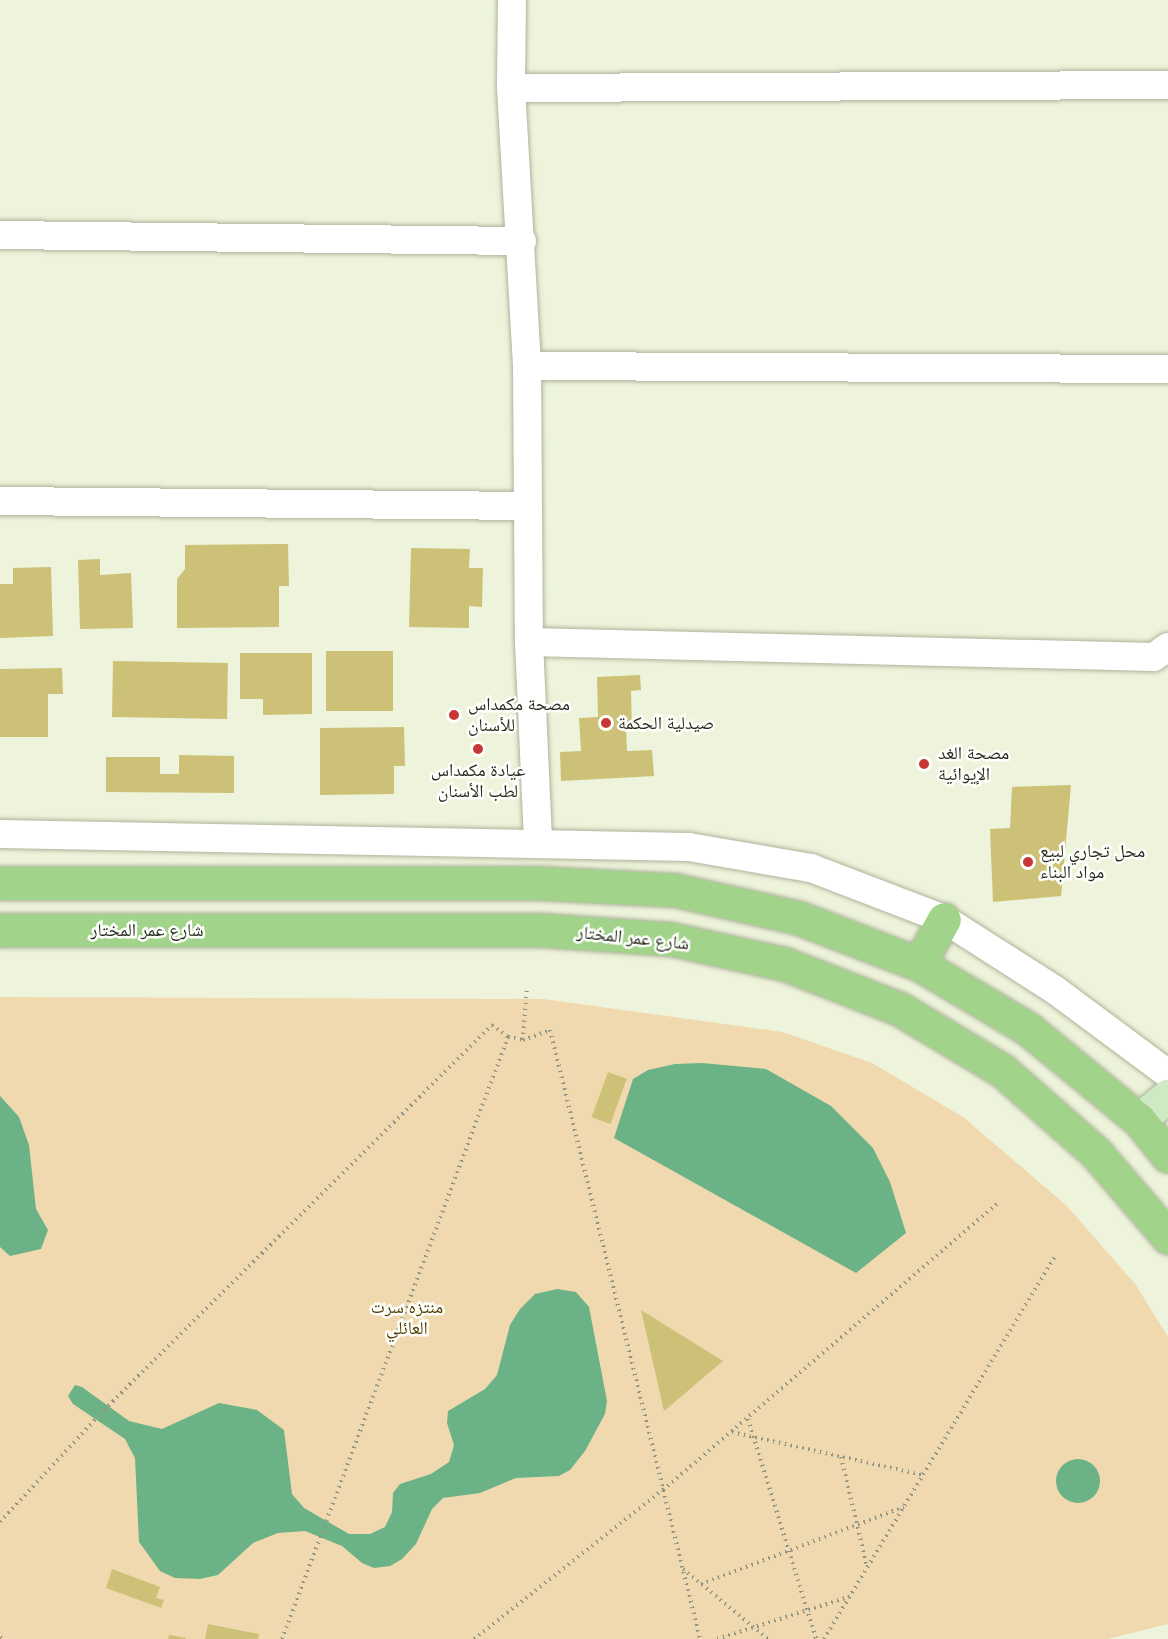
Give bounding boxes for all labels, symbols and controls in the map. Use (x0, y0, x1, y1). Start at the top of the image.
place label: مصحة مكمداس للأسنان (468, 694, 570, 736)
marker: مصحة مكمداس للأسنان (445, 706, 463, 724)
place label: صيدلية الحكمة (618, 712, 714, 734)
marker: صيدلية الحكمة (599, 716, 613, 730)
marker: عيادة مكمداس لطب الأسنان (469, 740, 487, 758)
place label: مصحة الغد الإيوائية (938, 743, 1009, 786)
marker: مصحة الغد الإيوائية (915, 755, 933, 773)
place label: عيادة مكمداس لطب الأسنان (431, 760, 525, 802)
place label: محل تجاري لبيع مواد البناء (1040, 841, 1145, 884)
marker: محل تجاري لبيع مواد البناء (1021, 855, 1035, 869)
street label: شارع عمر المختار (91, 919, 203, 941)
street label: شارع عمر المختار (576, 921, 690, 955)
park label: منتزه سرت العائلي (371, 1297, 443, 1340)

